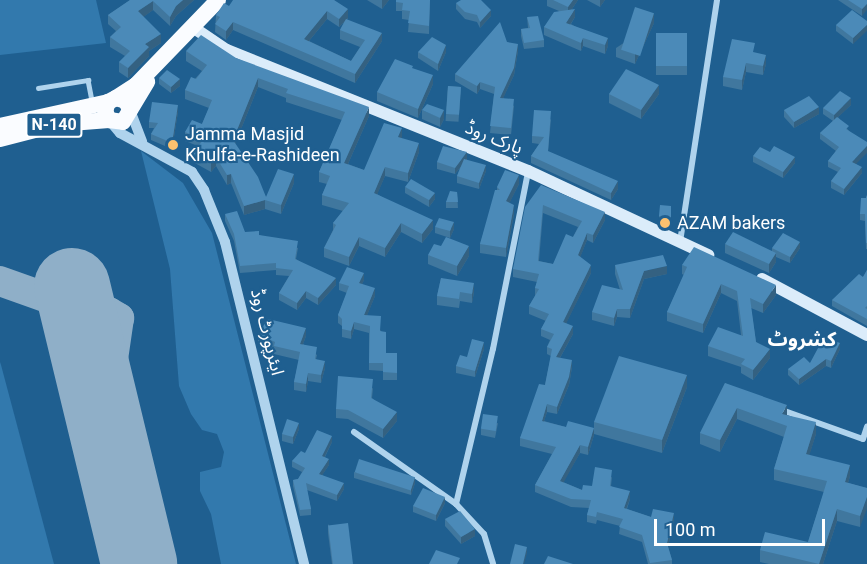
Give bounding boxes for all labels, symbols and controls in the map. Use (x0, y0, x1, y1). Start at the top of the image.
road number: N-140 (24, 112, 84, 138)
street label: پارک روڈ (462, 117, 526, 159)
place label: Jamma Masjid Khulfa-e-Rashideen (185, 124, 340, 166)
marker: Jamma Masjid Khulfa-e-Rashideen (166, 138, 180, 152)
place label: AZAM bakers (677, 212, 785, 234)
marker: AZAM bakers (658, 216, 672, 230)
street label: ایئرپورٹ روڈ (246, 286, 288, 378)
district label: کشروٹ (768, 327, 836, 351)
scale bar (657, 507, 828, 545)
text: 100 m (665, 519, 716, 540)

